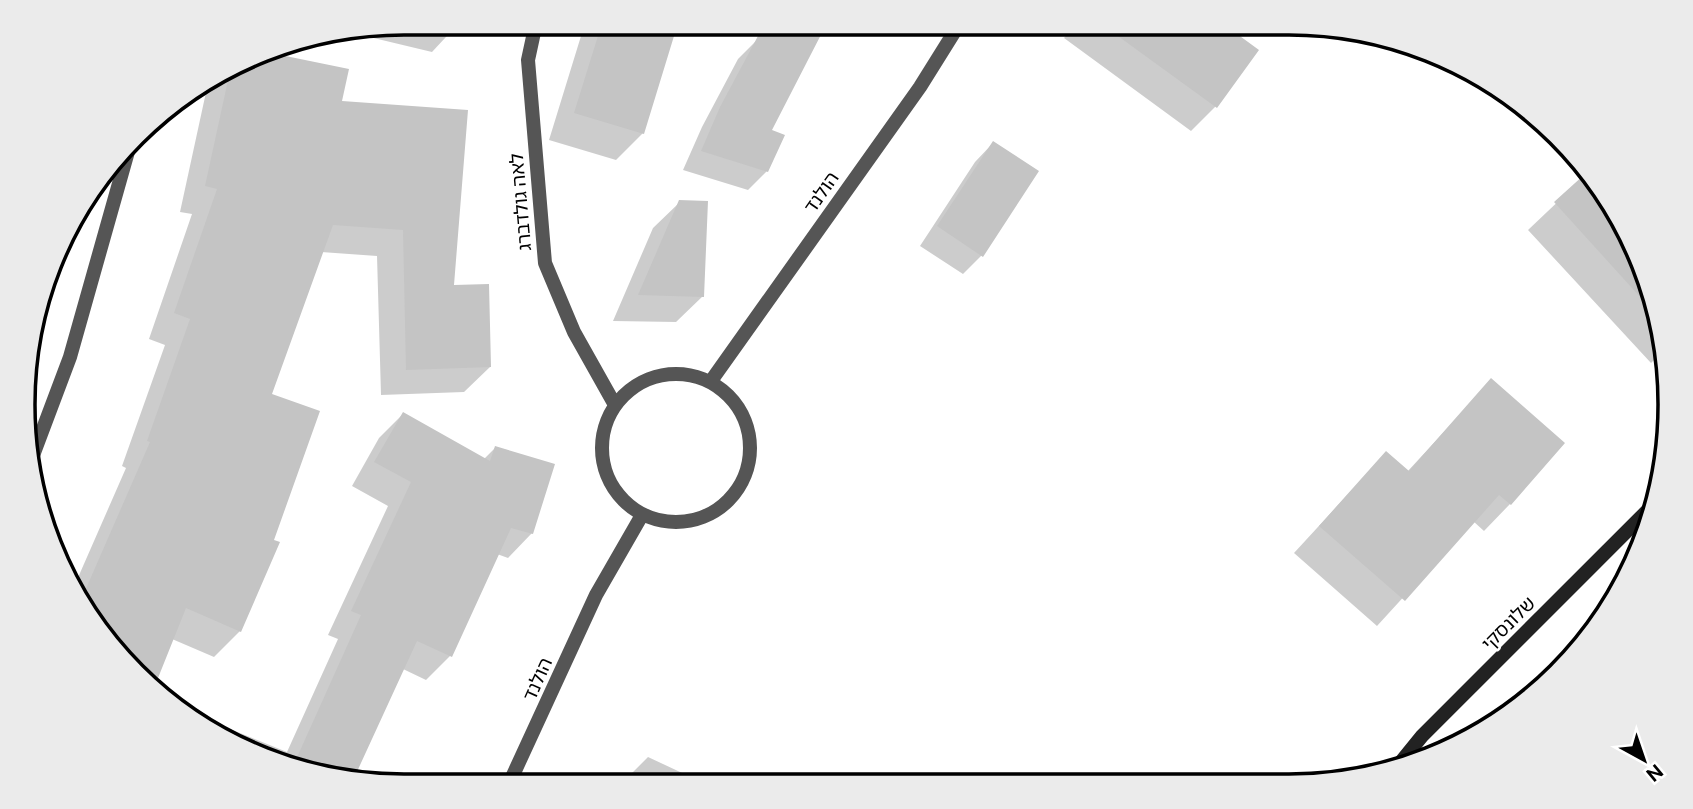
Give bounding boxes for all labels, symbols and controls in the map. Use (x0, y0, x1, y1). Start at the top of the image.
street label: לאה גולדברג (505, 152, 535, 252)
street label: הולנד (799, 167, 843, 217)
street label: שלונסקי (1477, 592, 1539, 654)
street label: הולנד (518, 654, 556, 704)
north arrow (1609, 725, 1679, 795)
text: N (1642, 760, 1668, 786)

